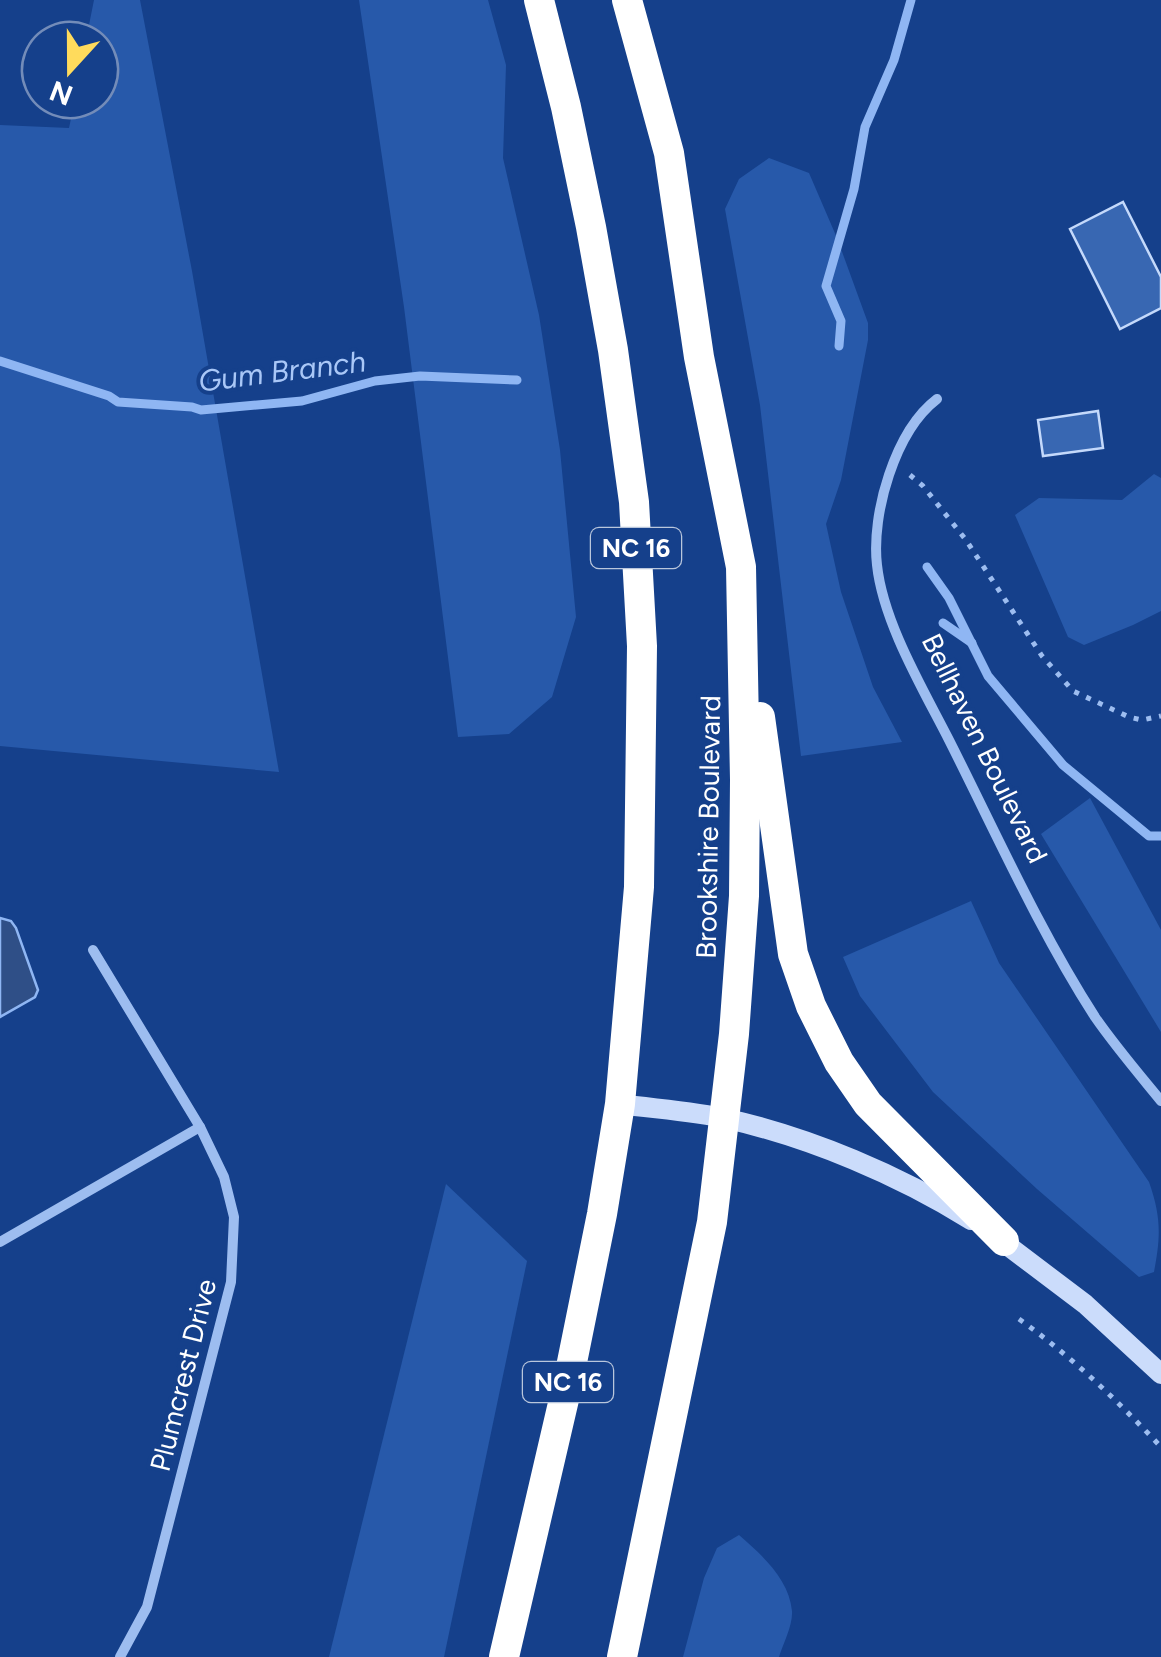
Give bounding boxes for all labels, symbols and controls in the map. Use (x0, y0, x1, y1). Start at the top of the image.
north arrow (20, 20, 120, 120)
text: N (45, 74, 77, 113)
water label: Gum Branch (196, 342, 368, 400)
road number: NC 16 (591, 528, 681, 568)
street label: Bellhaven Boulevard (915, 628, 1055, 868)
street label: Brookshire Boulevard (689, 695, 727, 959)
street label: Plumcrest Drive (143, 1275, 223, 1475)
road number: NC 16 (523, 1362, 613, 1402)

